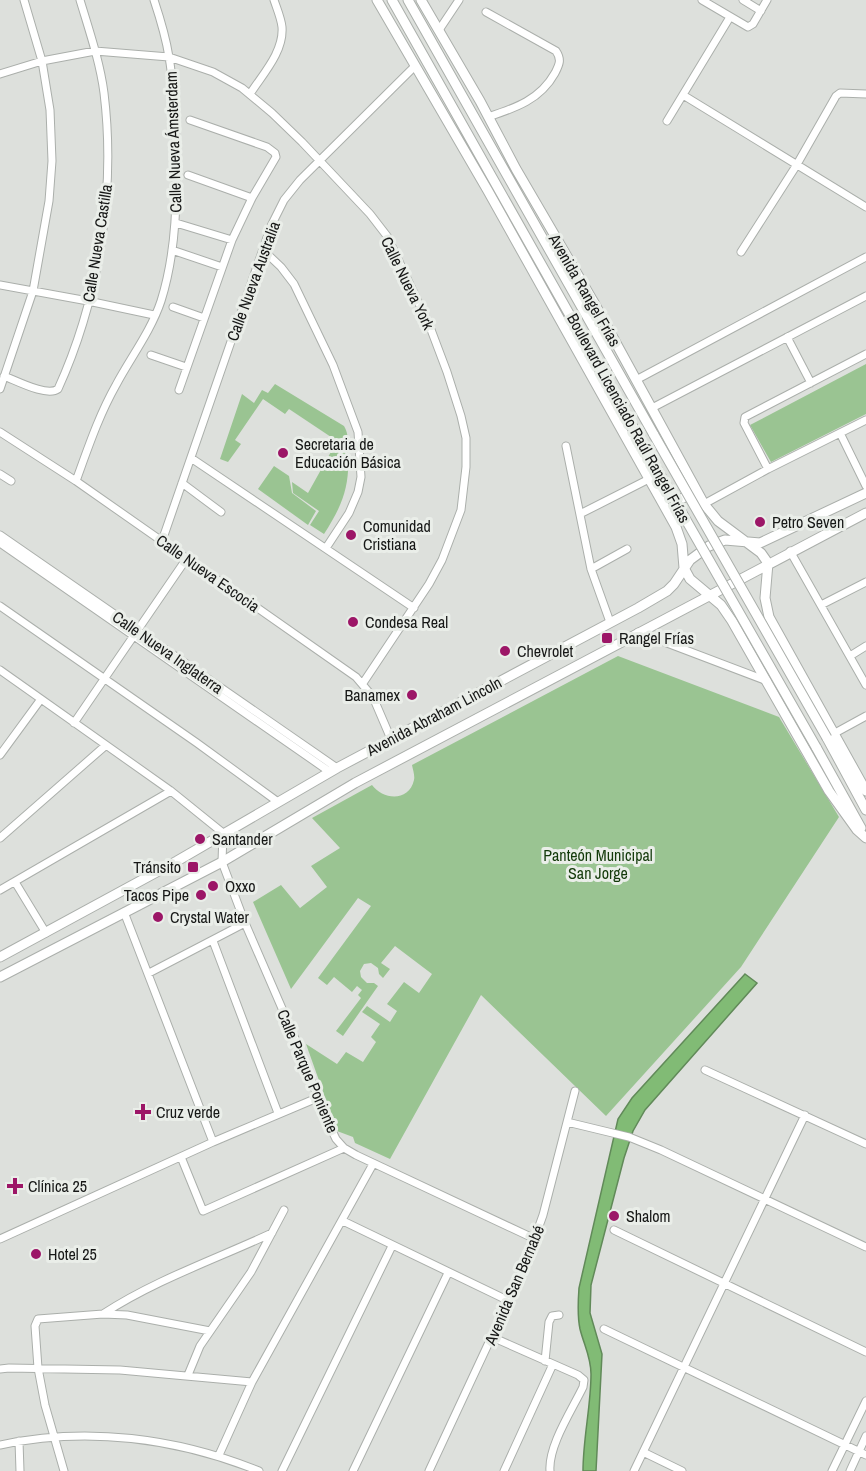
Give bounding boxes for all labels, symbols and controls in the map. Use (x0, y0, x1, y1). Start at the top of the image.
street label: Calle Nueva Ámsterdam (160, 71, 186, 213)
street label: Calle Nueva Castilla (77, 182, 117, 303)
street label: Calle Nueva Australia (221, 217, 285, 344)
street label: Avenida Rangel Frías (543, 229, 626, 350)
street label: Calle Nueva York (376, 233, 440, 334)
street label: Boulevard Licenciado Raúl Rangel Frías (562, 309, 696, 527)
place label: Secretaria de Educación Básica (295, 433, 401, 473)
marker: Secretaria de Educación Básica (276, 446, 290, 460)
place label: Petro Seven (772, 511, 844, 533)
place label: Comunidad Cristiana (363, 515, 431, 555)
marker: Petro Seven (753, 515, 767, 529)
marker: Comunidad Cristiana (344, 528, 358, 542)
street label: Calle Nueva Escocia (152, 529, 265, 617)
street label: Calle Nueva Inglaterra (108, 606, 228, 699)
place label: Condesa Real (365, 611, 448, 633)
marker: Condesa Real (346, 615, 360, 629)
place label: Rangel Frías (619, 627, 694, 649)
marker: Rangel Frías (600, 631, 614, 645)
place label: Chevrolet (517, 640, 573, 662)
marker: Chevrolet (498, 644, 512, 658)
street label: Avenida Abraham Lincoln (362, 671, 505, 761)
place label: Banamex (345, 684, 400, 706)
marker: Banamex (405, 688, 419, 702)
place label: Santander (212, 828, 273, 850)
marker: Santander (193, 832, 207, 846)
park label: Panteón Municipal San Jorge (543, 844, 653, 884)
place label: Tránsito (133, 856, 181, 878)
marker: Tránsito (186, 860, 200, 874)
place label: Oxxo (225, 875, 256, 897)
marker: Oxxo (206, 879, 220, 893)
place label: Tacos Pipe (124, 884, 189, 906)
marker: Tacos Pipe (194, 888, 208, 902)
place label: Crystal Water (170, 906, 250, 928)
marker: Crystal Water (151, 910, 165, 924)
street label: Calle Parque Poniente (272, 1006, 344, 1136)
place label: Cruz verde (156, 1101, 220, 1123)
marker: Cruz verde (134, 1103, 152, 1121)
place label: Clínica 25 (28, 1175, 87, 1197)
marker: Clínica 25 (6, 1177, 24, 1195)
place label: Shalom (626, 1205, 670, 1227)
marker: Shalom (607, 1209, 621, 1223)
street label: Avenida San Bernabé (478, 1222, 549, 1349)
place label: Hotel 25 (48, 1243, 97, 1265)
marker: Hotel 25 (29, 1247, 43, 1261)

